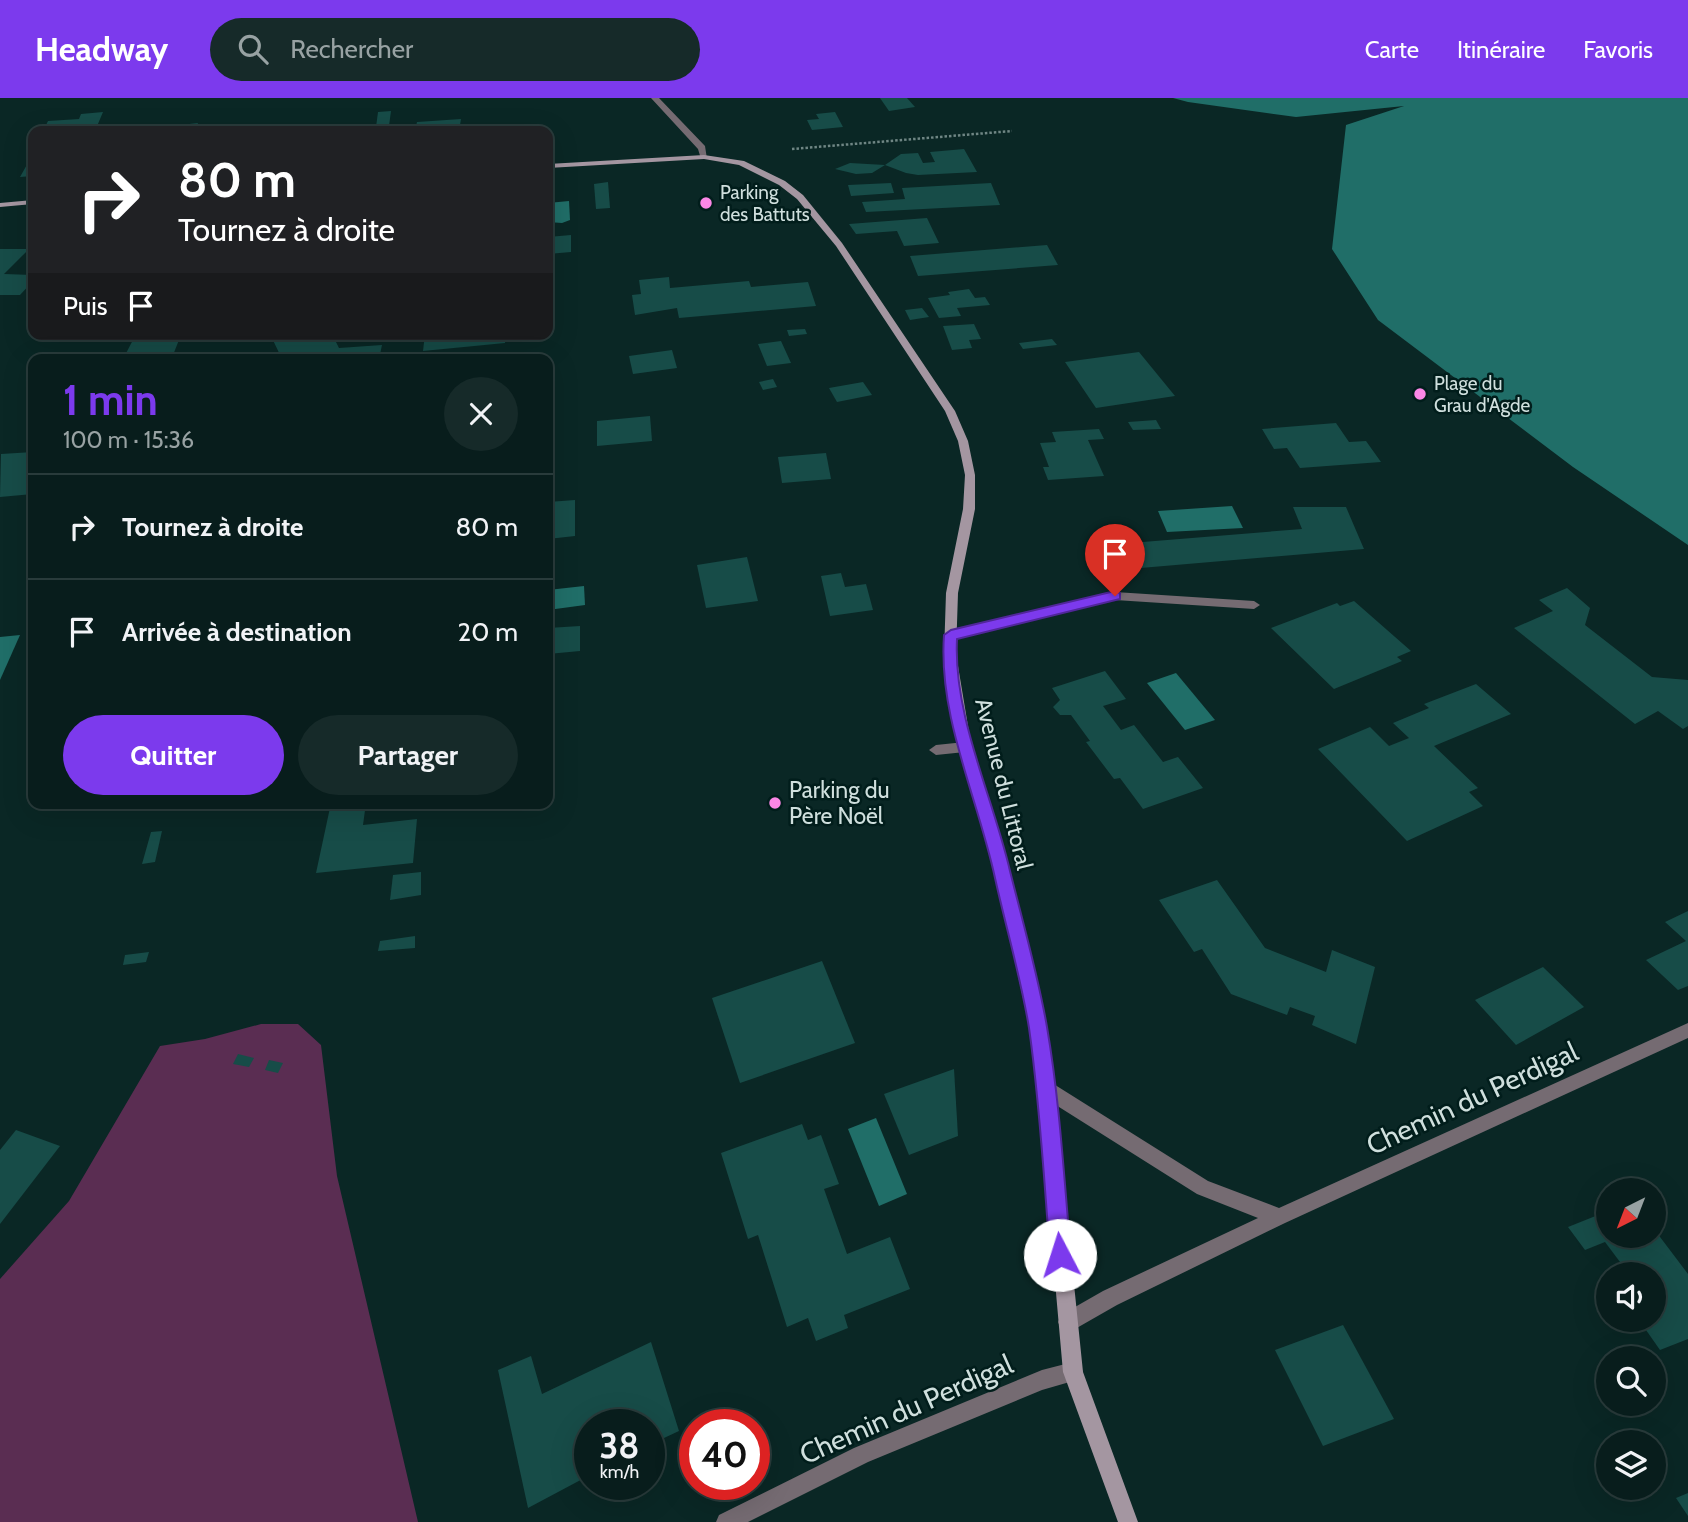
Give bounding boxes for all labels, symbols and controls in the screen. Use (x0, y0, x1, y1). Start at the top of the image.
search box (210, 18, 700, 81)
text: Headway (35, 29, 168, 69)
icon: search (234, 30, 272, 68)
text: Rechercher (290, 33, 413, 65)
text: Carte (1365, 35, 1419, 64)
text: Itinéraire (1457, 35, 1545, 64)
text: Favoris (1583, 35, 1653, 64)
text: 80 m (178, 150, 296, 209)
icon: right (63, 154, 154, 245)
place label: Parking des Battuts (720, 181, 810, 226)
marker: Parking des Battuts (698, 195, 714, 211)
text: Tournez à droite (178, 210, 395, 249)
icon: arrive (122, 287, 160, 325)
text: Puis (63, 290, 108, 322)
place label: Plage du Grau d'Agde (1434, 372, 1530, 417)
text: 1 min (63, 374, 158, 426)
button: close (444, 377, 518, 451)
marker: Plage du Grau d'Agde (1412, 386, 1428, 402)
text: 100 m · 15:36 (63, 426, 194, 454)
icon: right (63, 508, 101, 546)
text: Tournez à droite (122, 511, 304, 543)
text: 80 m (455, 511, 518, 543)
pin (1085, 524, 1145, 596)
icon: arrive (1096, 535, 1134, 573)
icon: arrive (63, 613, 101, 651)
text: Arrivée à destination (122, 616, 352, 648)
text: 20 m (458, 616, 518, 648)
street label: Avenue du Littoral (969, 695, 1039, 873)
button: Quitter (63, 715, 284, 795)
button: Partager (298, 715, 518, 795)
place label: Parking du Père Noël (789, 776, 890, 830)
marker: Parking du Père Noël (767, 795, 783, 811)
street label: Chemin du Perdigal (1361, 1034, 1584, 1162)
north arrow (1596, 1178, 1666, 1248)
map controls (1596, 1178, 1666, 1500)
position arrow (1023, 1218, 1097, 1292)
button: sound (1596, 1262, 1666, 1332)
button: search (1596, 1346, 1666, 1416)
street label: Chemin du Perdigal (794, 1347, 1018, 1471)
speed limit sign: 40 (679, 1409, 770, 1500)
text: 38 (599, 1424, 640, 1467)
button: layers (1596, 1430, 1666, 1500)
text: km/h (600, 1461, 639, 1483)

